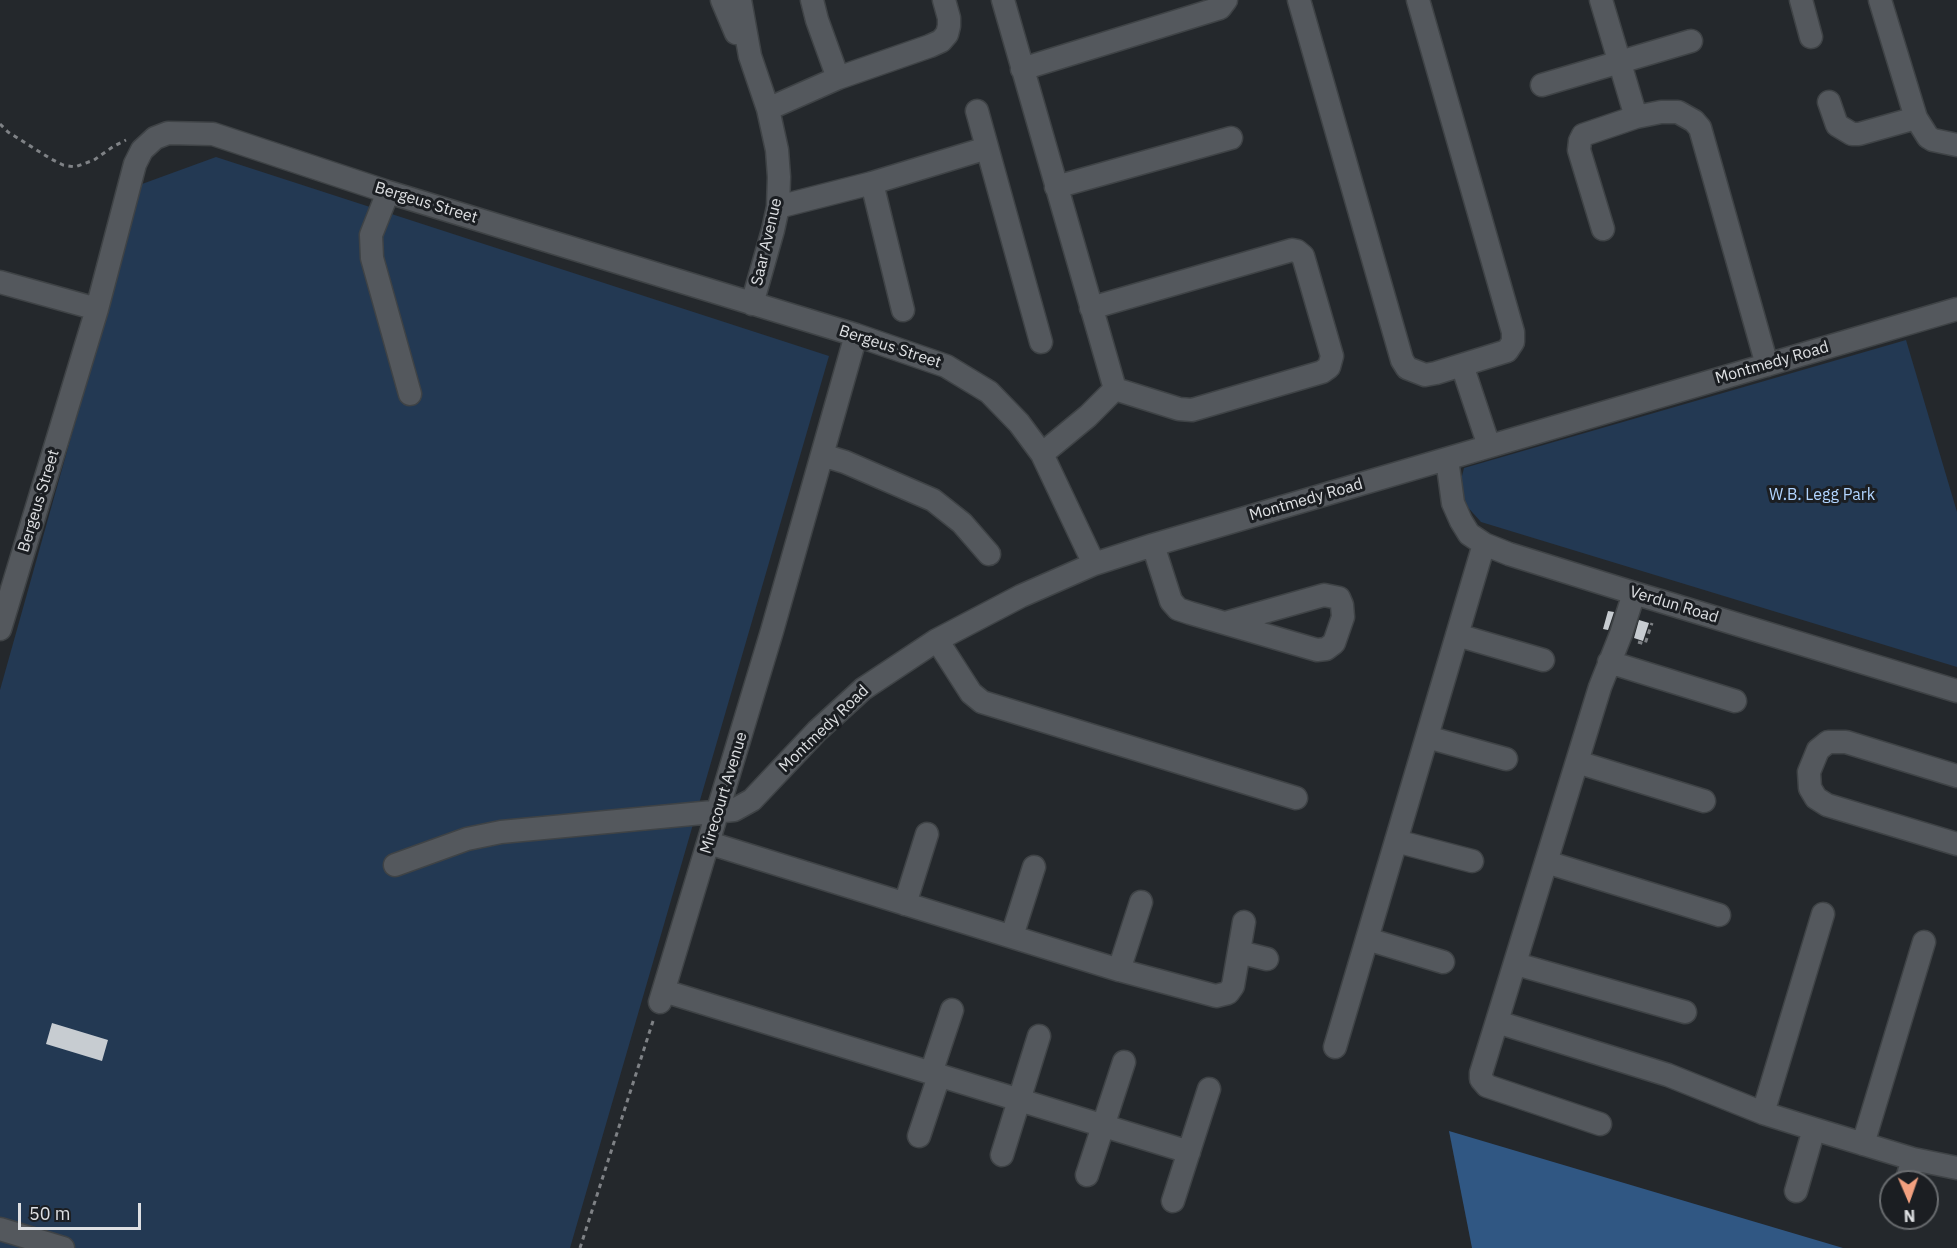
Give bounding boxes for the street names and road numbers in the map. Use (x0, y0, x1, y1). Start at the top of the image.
street label: Bergeus Street (372, 178, 480, 228)
street label: Saar Avenue (748, 196, 786, 288)
street label: Bergeus Street (836, 321, 944, 373)
street label: Montmedy Road (1713, 338, 1831, 388)
street label: Bergeus Street (14, 447, 64, 555)
street label: Montmedy Road (1247, 475, 1365, 525)
street label: Verdun Road (1627, 582, 1721, 628)
street label: Montmedy Road (775, 681, 873, 777)
street label: Mirecourt Avenue (696, 730, 752, 856)

